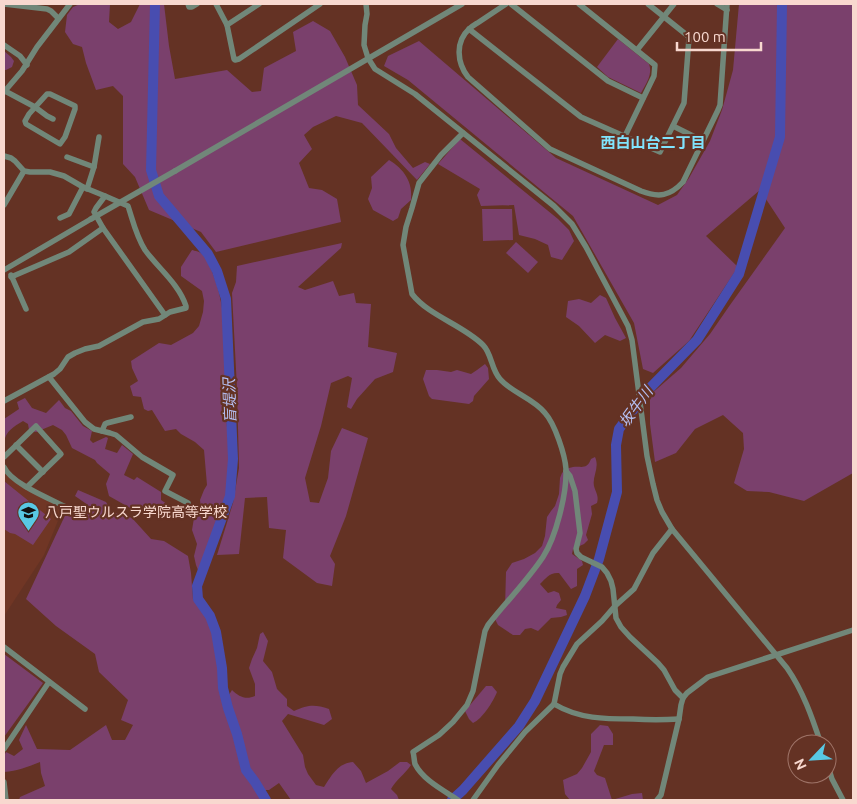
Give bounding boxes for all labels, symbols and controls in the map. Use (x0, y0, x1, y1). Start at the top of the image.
scale bar (677, 20, 761, 52)
text: 100 m (684, 28, 726, 45)
district label: 西白山台二丁目 (600, 134, 706, 151)
water label: 盲堤沢 (220, 376, 239, 424)
water label: 坂牛川 (615, 382, 657, 430)
school or university icon: 八戸聖ウルスラ学院高等学校 (17, 500, 41, 531)
place label: 八戸聖ウルスラ学院高等学校 (45, 504, 227, 520)
north arrow (787, 734, 837, 784)
text: N (791, 756, 810, 773)

